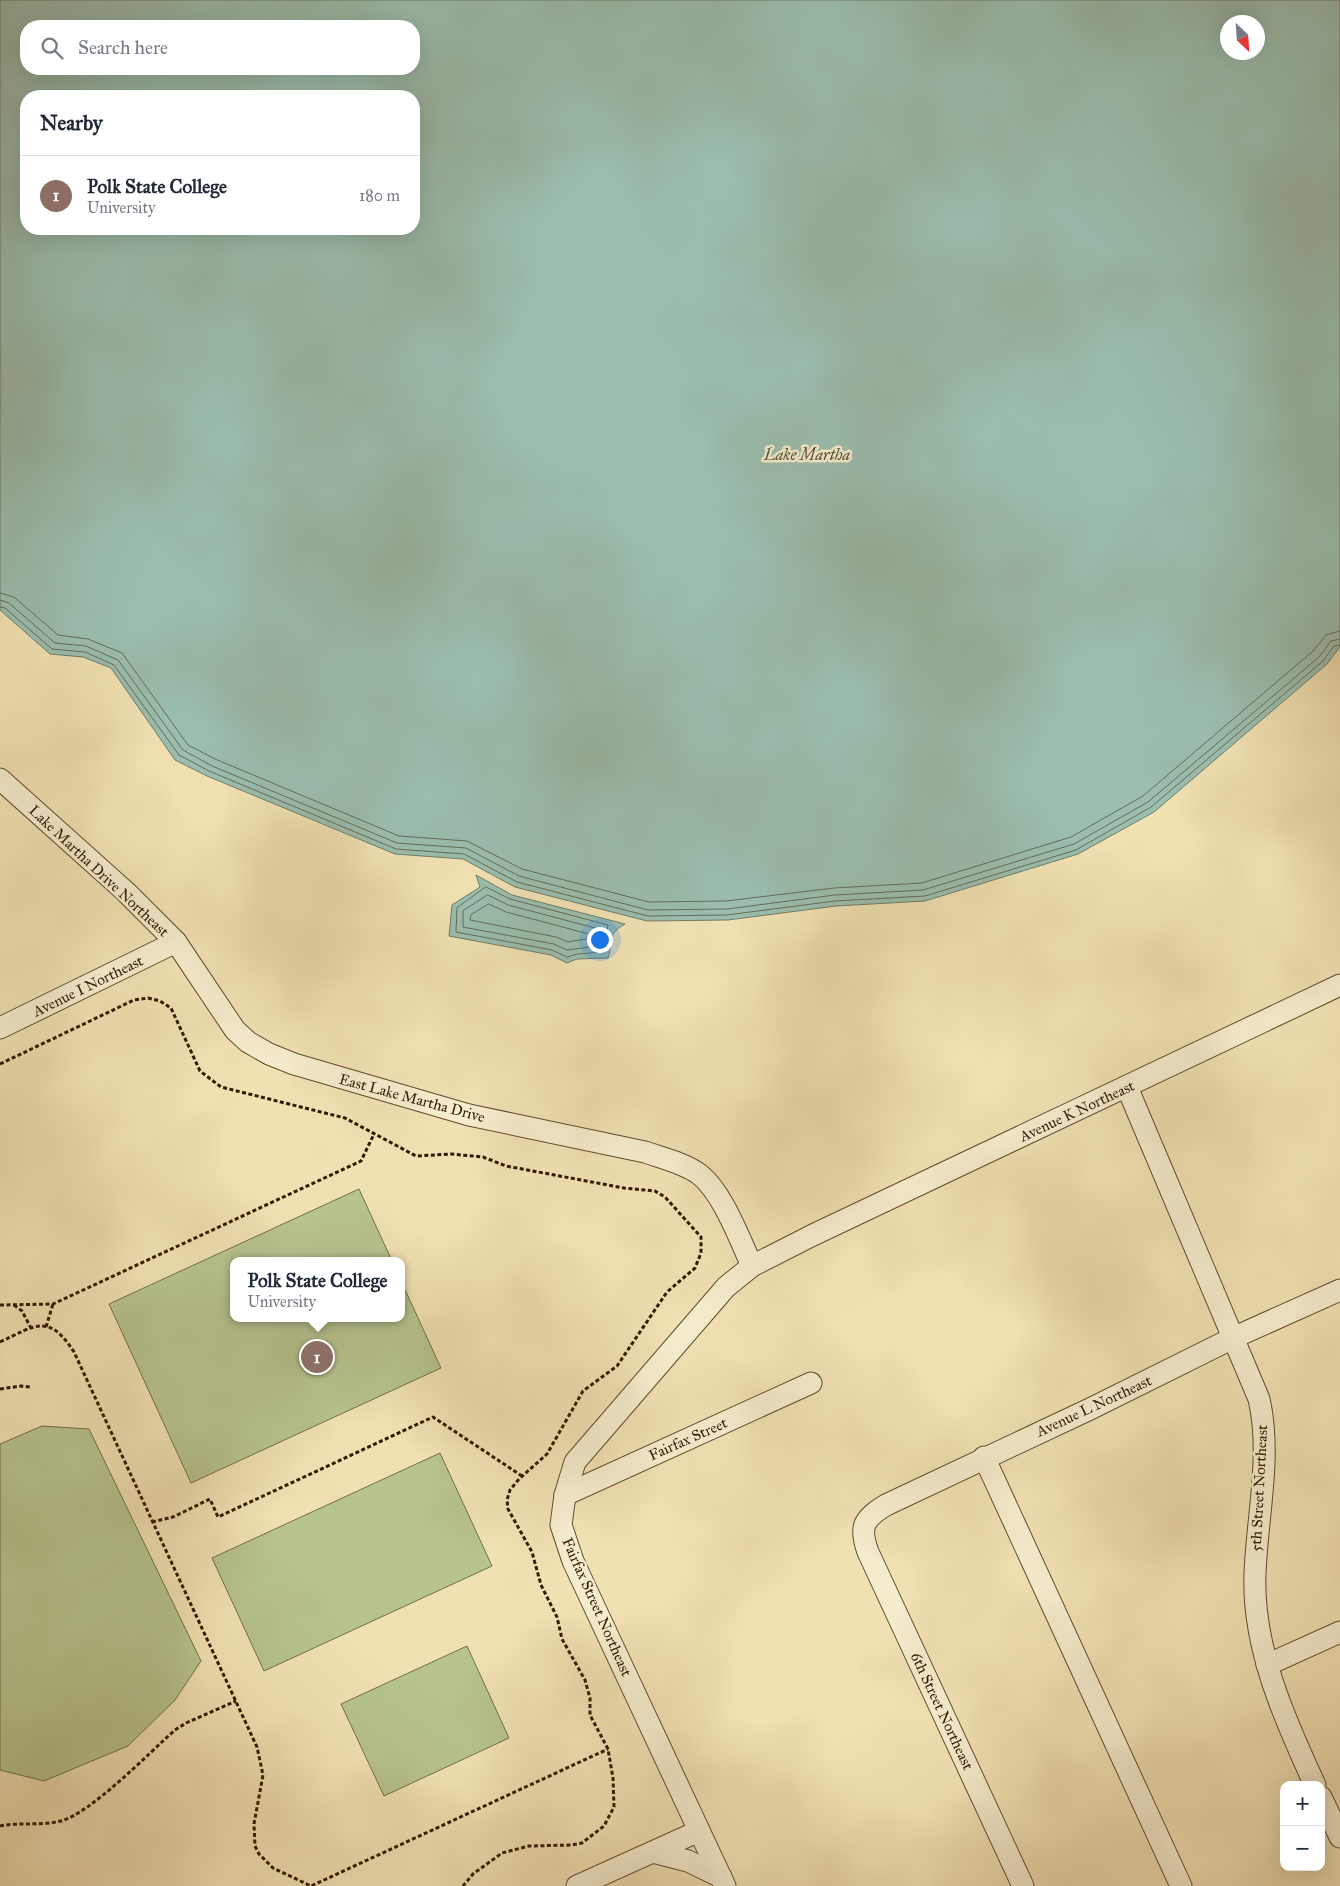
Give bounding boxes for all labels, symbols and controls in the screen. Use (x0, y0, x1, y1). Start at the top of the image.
north arrow (1220, 15, 1265, 60)
search box (20, 20, 420, 75)
icon: search (38, 34, 66, 62)
text: Search here (78, 36, 168, 59)
text: Nearby (40, 110, 103, 136)
text: Polk State College (87, 175, 227, 198)
text: 1 (53, 186, 59, 205)
text: 180 m (359, 186, 400, 205)
text: University (87, 198, 156, 217)
water label: Lake Martha (763, 445, 850, 464)
street label: Lake Martha Drive Northeast (25, 801, 173, 941)
your location (587, 927, 613, 953)
street label: Avenue I Northeast (29, 951, 147, 1021)
street label: East Lake Martha Drive (337, 1070, 487, 1126)
street label: Avenue K Northeast (1016, 1076, 1138, 1146)
popup (230, 1257, 405, 1322)
text: Polk State College (247, 1269, 388, 1292)
text: University (247, 1292, 316, 1311)
pin: 1 (301, 1338, 333, 1376)
street label: Avenue L Northeast (1033, 1371, 1155, 1441)
street label: Fairfax Street (646, 1413, 731, 1464)
street label: 5th Street Northeast (1247, 1423, 1271, 1552)
street label: Fairfax Street Northeast (558, 1535, 636, 1680)
street label: 6th Street Northeast (907, 1649, 977, 1773)
map controls (1280, 1781, 1325, 1871)
button: + (1280, 1781, 1325, 1826)
button: − (1280, 1826, 1325, 1871)

